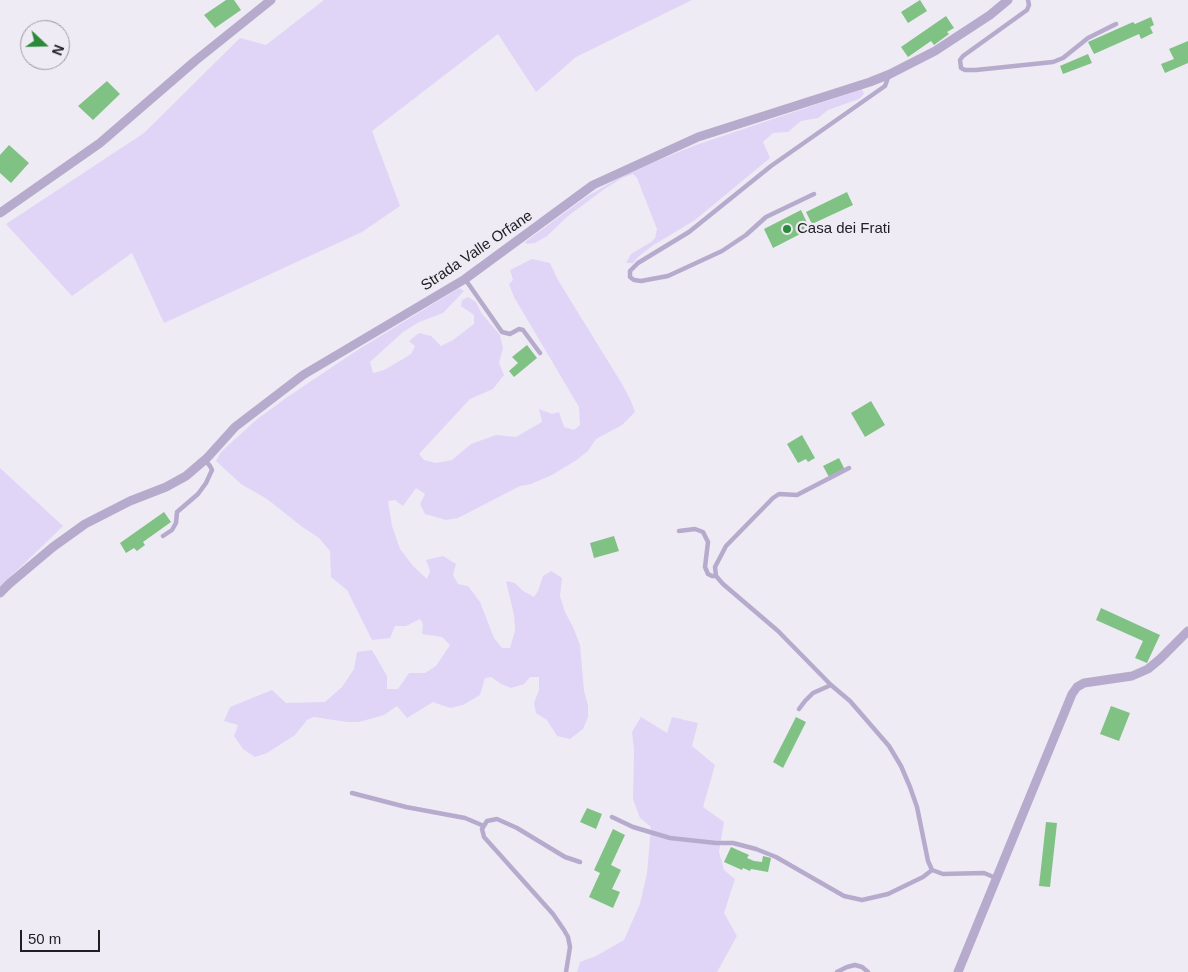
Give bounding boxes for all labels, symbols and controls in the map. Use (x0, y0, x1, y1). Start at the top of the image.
north arrow (20, 20, 70, 70)
text: N (49, 42, 67, 58)
street label: Strada Valle Orfane (418, 207, 536, 295)
place label: Casa dei Frati (797, 220, 890, 238)
marker: Casa dei Frati (781, 223, 793, 235)
scale bar (22, 920, 102, 952)
text: 50 m (28, 930, 61, 947)

